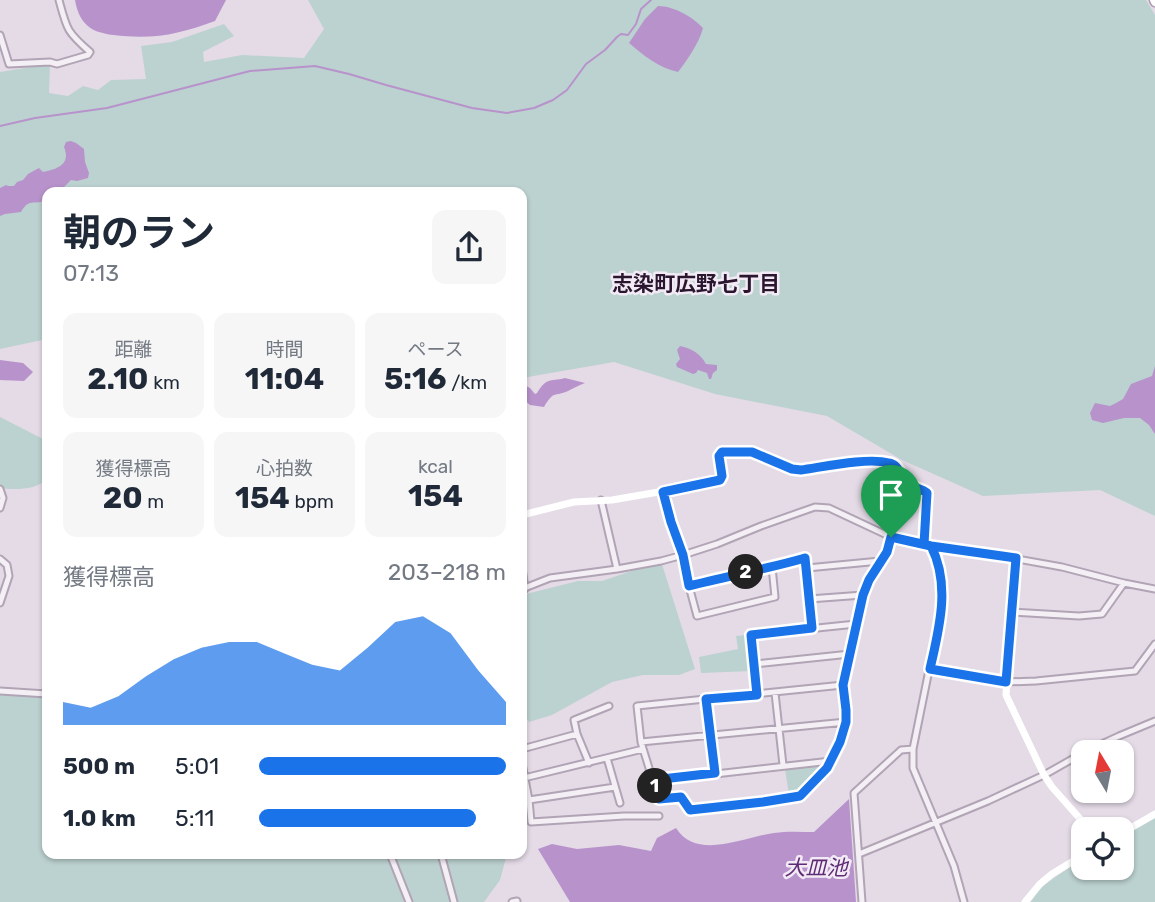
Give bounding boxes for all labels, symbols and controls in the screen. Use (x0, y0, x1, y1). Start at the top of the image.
text: 朝のラン (63, 210, 215, 256)
button: share (432, 210, 506, 284)
text: 07:13 (63, 259, 119, 287)
district label: 志染町広野七丁目 (612, 271, 780, 296)
text: 距離 (114, 338, 153, 361)
text: 時間 (265, 338, 304, 361)
text: ペース (407, 338, 464, 361)
text: 2.10 (87, 361, 149, 397)
text: 11:04 (245, 361, 324, 397)
text: 5:16 (384, 361, 447, 397)
text: km (149, 371, 180, 394)
text: /km (447, 371, 487, 394)
text: kcal (418, 455, 453, 478)
text: 獲得標高 (95, 457, 172, 480)
text: 心拍数 (256, 457, 313, 480)
pin (861, 465, 921, 537)
icon: arrive (872, 476, 910, 514)
text: 154 (408, 478, 463, 514)
text: 20 (103, 480, 143, 516)
text: 154 (235, 480, 290, 516)
text: m (143, 490, 164, 513)
text: bpm (290, 490, 334, 513)
pin: 2 (728, 554, 764, 590)
text: 203–218 m (388, 558, 506, 586)
text: 2 (739, 560, 752, 583)
text: 獲得標高 (63, 563, 155, 591)
north arrow (1071, 740, 1134, 803)
map controls (1071, 740, 1134, 880)
text: 500 m (63, 752, 135, 780)
text: 5:01 (175, 752, 219, 780)
pin: 1 (638, 768, 672, 804)
text: 1 (650, 774, 659, 797)
text: 1.0 km (63, 804, 136, 832)
text: 5:11 (175, 804, 214, 832)
button: locate (1071, 817, 1134, 880)
water label: 大皿池 (785, 855, 849, 880)

